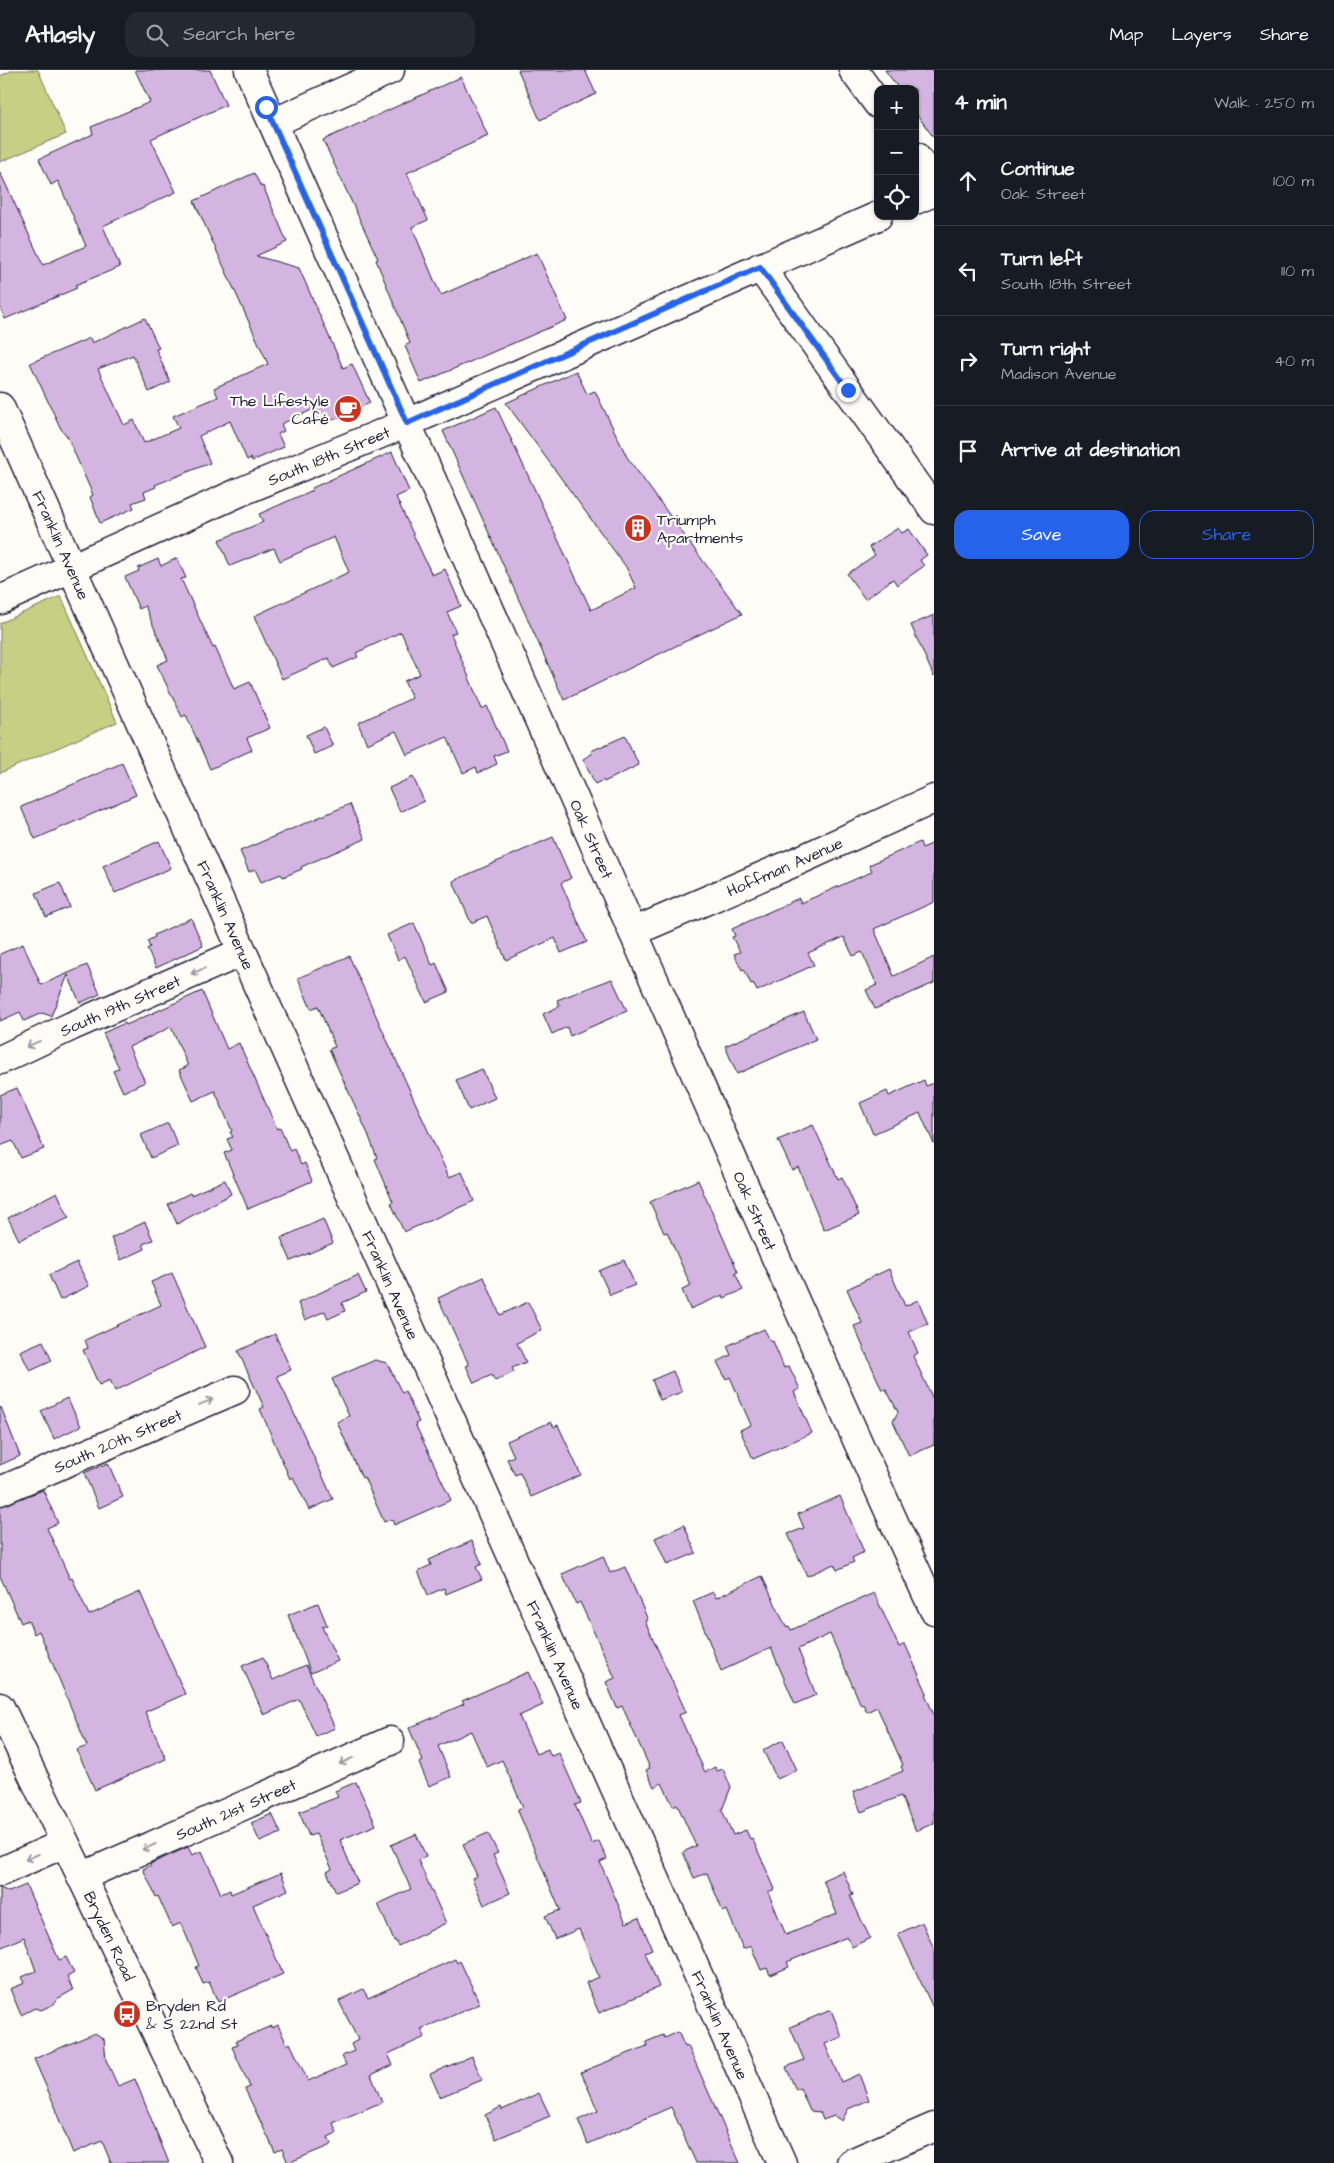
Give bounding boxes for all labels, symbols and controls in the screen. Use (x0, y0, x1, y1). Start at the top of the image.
search box (125, 12, 475, 57)
text: Atlasly (25, 18, 95, 52)
icon: search (143, 21, 171, 49)
text: Search here (183, 21, 295, 48)
text: Map (1109, 22, 1143, 47)
text: Layers (1171, 22, 1232, 47)
text: Share (1260, 22, 1309, 47)
map controls (874, 85, 919, 220)
button: + (874, 85, 919, 130)
text: 4 min (954, 88, 1007, 117)
text: Walk · 250 m (1214, 92, 1314, 114)
route start (255, 96, 278, 119)
button: − (874, 130, 919, 175)
text: Continue (1001, 156, 1075, 183)
icon: ahead (954, 167, 982, 195)
text: 100 m (1273, 170, 1314, 192)
button: locate (874, 175, 919, 220)
text: Oak Street (1001, 183, 1085, 205)
text: Turn left (1001, 246, 1082, 273)
icon: left (954, 257, 982, 285)
text: 110 m (1281, 260, 1314, 282)
text: South 18th Street (1001, 273, 1132, 295)
text: Turn right (1001, 336, 1090, 363)
icon: right (954, 347, 982, 375)
text: 40 m (1274, 350, 1314, 372)
text: Madison Avenue (1001, 363, 1116, 385)
route end (837, 379, 860, 402)
place label: The Lifestyle Café (230, 390, 329, 430)
cafe icon: The Lifestyle Café (333, 394, 363, 424)
street label: South 18th Street (264, 421, 394, 491)
icon: arrive (954, 437, 982, 465)
text: Arrive at destination (1001, 437, 1180, 464)
street label: Franklin Avenue (27, 487, 95, 604)
place label: Triumph Apartments (657, 509, 743, 549)
button: Save (954, 510, 1129, 559)
button: Share (1139, 510, 1314, 559)
building icon: Triumph Apartments (623, 513, 653, 543)
street label: Oak Street (564, 796, 618, 883)
street label: Hoffman Avenue (723, 832, 847, 902)
street label: Franklin Avenue (191, 857, 259, 974)
one-way arrow (191, 967, 206, 977)
street label: South 19th Street (57, 970, 185, 1042)
one-way arrow (26, 1040, 41, 1049)
street label: Oak Street (727, 1168, 782, 1255)
street label: Franklin Avenue (356, 1227, 424, 1344)
one-way arrow (198, 1397, 213, 1407)
street label: South 20th Street (50, 1404, 186, 1479)
street label: Franklin Avenue (521, 1597, 589, 1714)
one-way arrow (339, 1756, 354, 1766)
street label: South 21st Street (172, 1773, 300, 1846)
one-way arrow (142, 1843, 157, 1853)
one-way arrow (25, 1853, 40, 1863)
street label: Bryden Road (78, 1888, 140, 1985)
street label: Franklin Avenue (686, 1967, 754, 2084)
place label: Bryden Rd & S 22nd St (146, 1995, 238, 2035)
bus stop icon: Bryden Rd & S 22nd St (112, 1999, 142, 2029)

